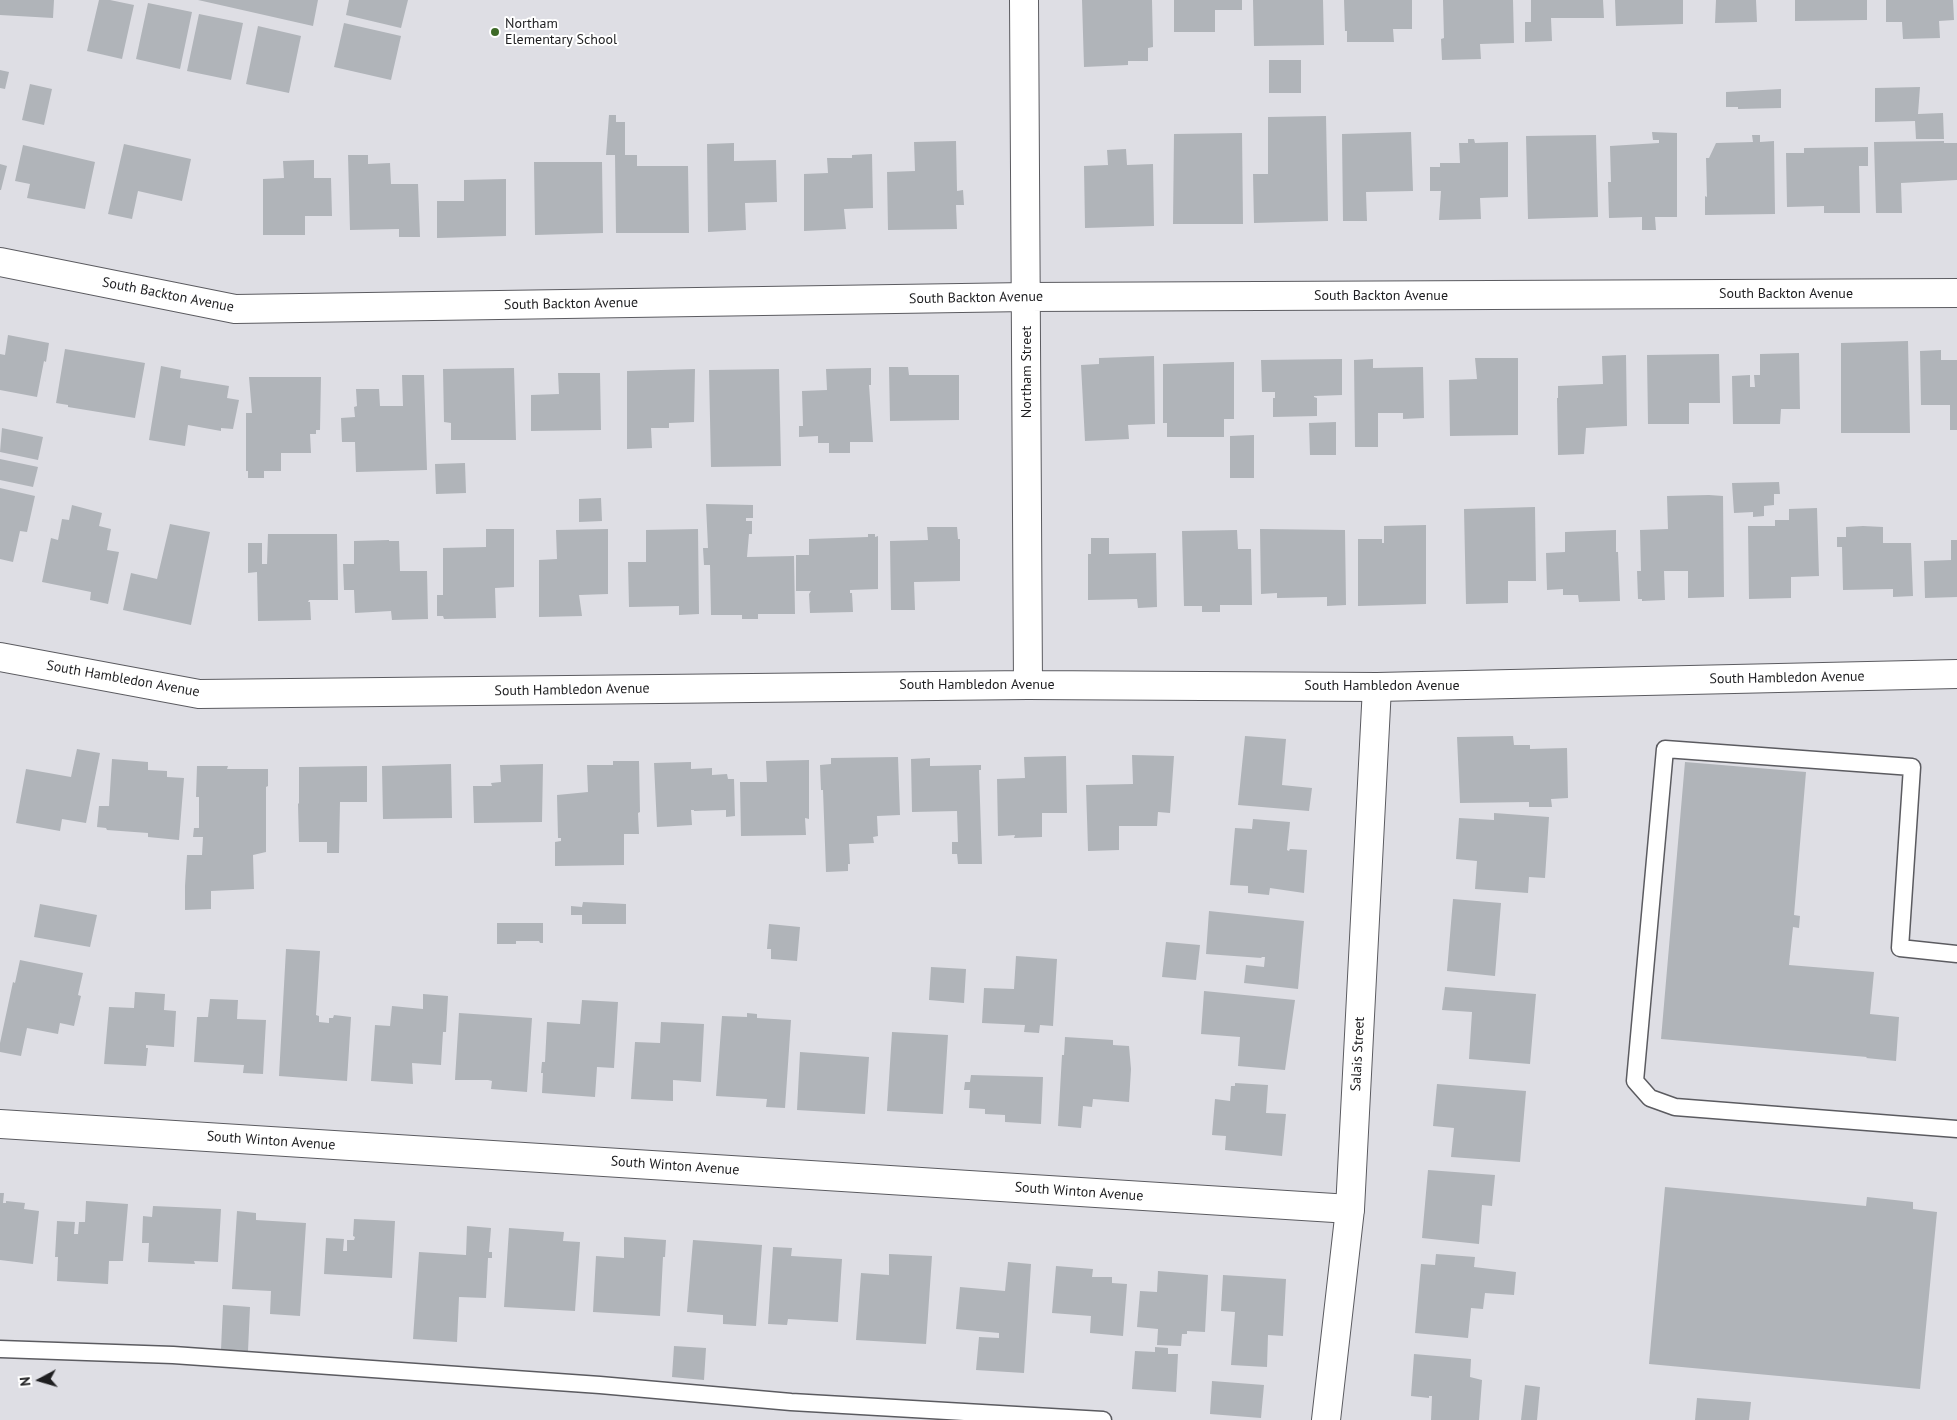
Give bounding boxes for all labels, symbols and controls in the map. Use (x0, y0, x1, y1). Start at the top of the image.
place label: Northam Elementary School (505, 16, 617, 48)
marker: Northam Elementary School (489, 26, 501, 38)
street label: South Backton Avenue (101, 274, 235, 316)
street label: South Backton Avenue (1719, 286, 1853, 302)
street label: South Backton Avenue (909, 288, 1043, 308)
street label: South Backton Avenue (1314, 288, 1448, 304)
street label: South Backton Avenue (504, 294, 638, 314)
street label: Northam Street (1019, 326, 1035, 418)
street label: South Hambledon Avenue (45, 657, 201, 701)
street label: South Hambledon Avenue (1709, 668, 1865, 688)
street label: South Hambledon Avenue (899, 677, 1055, 693)
street label: South Hambledon Avenue (1304, 678, 1460, 694)
street label: South Hambledon Avenue (494, 680, 650, 700)
street label: Salais Street (1348, 1016, 1368, 1092)
street label: South Winton Avenue (206, 1128, 336, 1154)
street label: South Winton Avenue (610, 1153, 740, 1179)
street label: South Winton Avenue (1014, 1179, 1144, 1205)
north arrow (15, 1355, 65, 1405)
text: N (16, 1376, 35, 1387)

